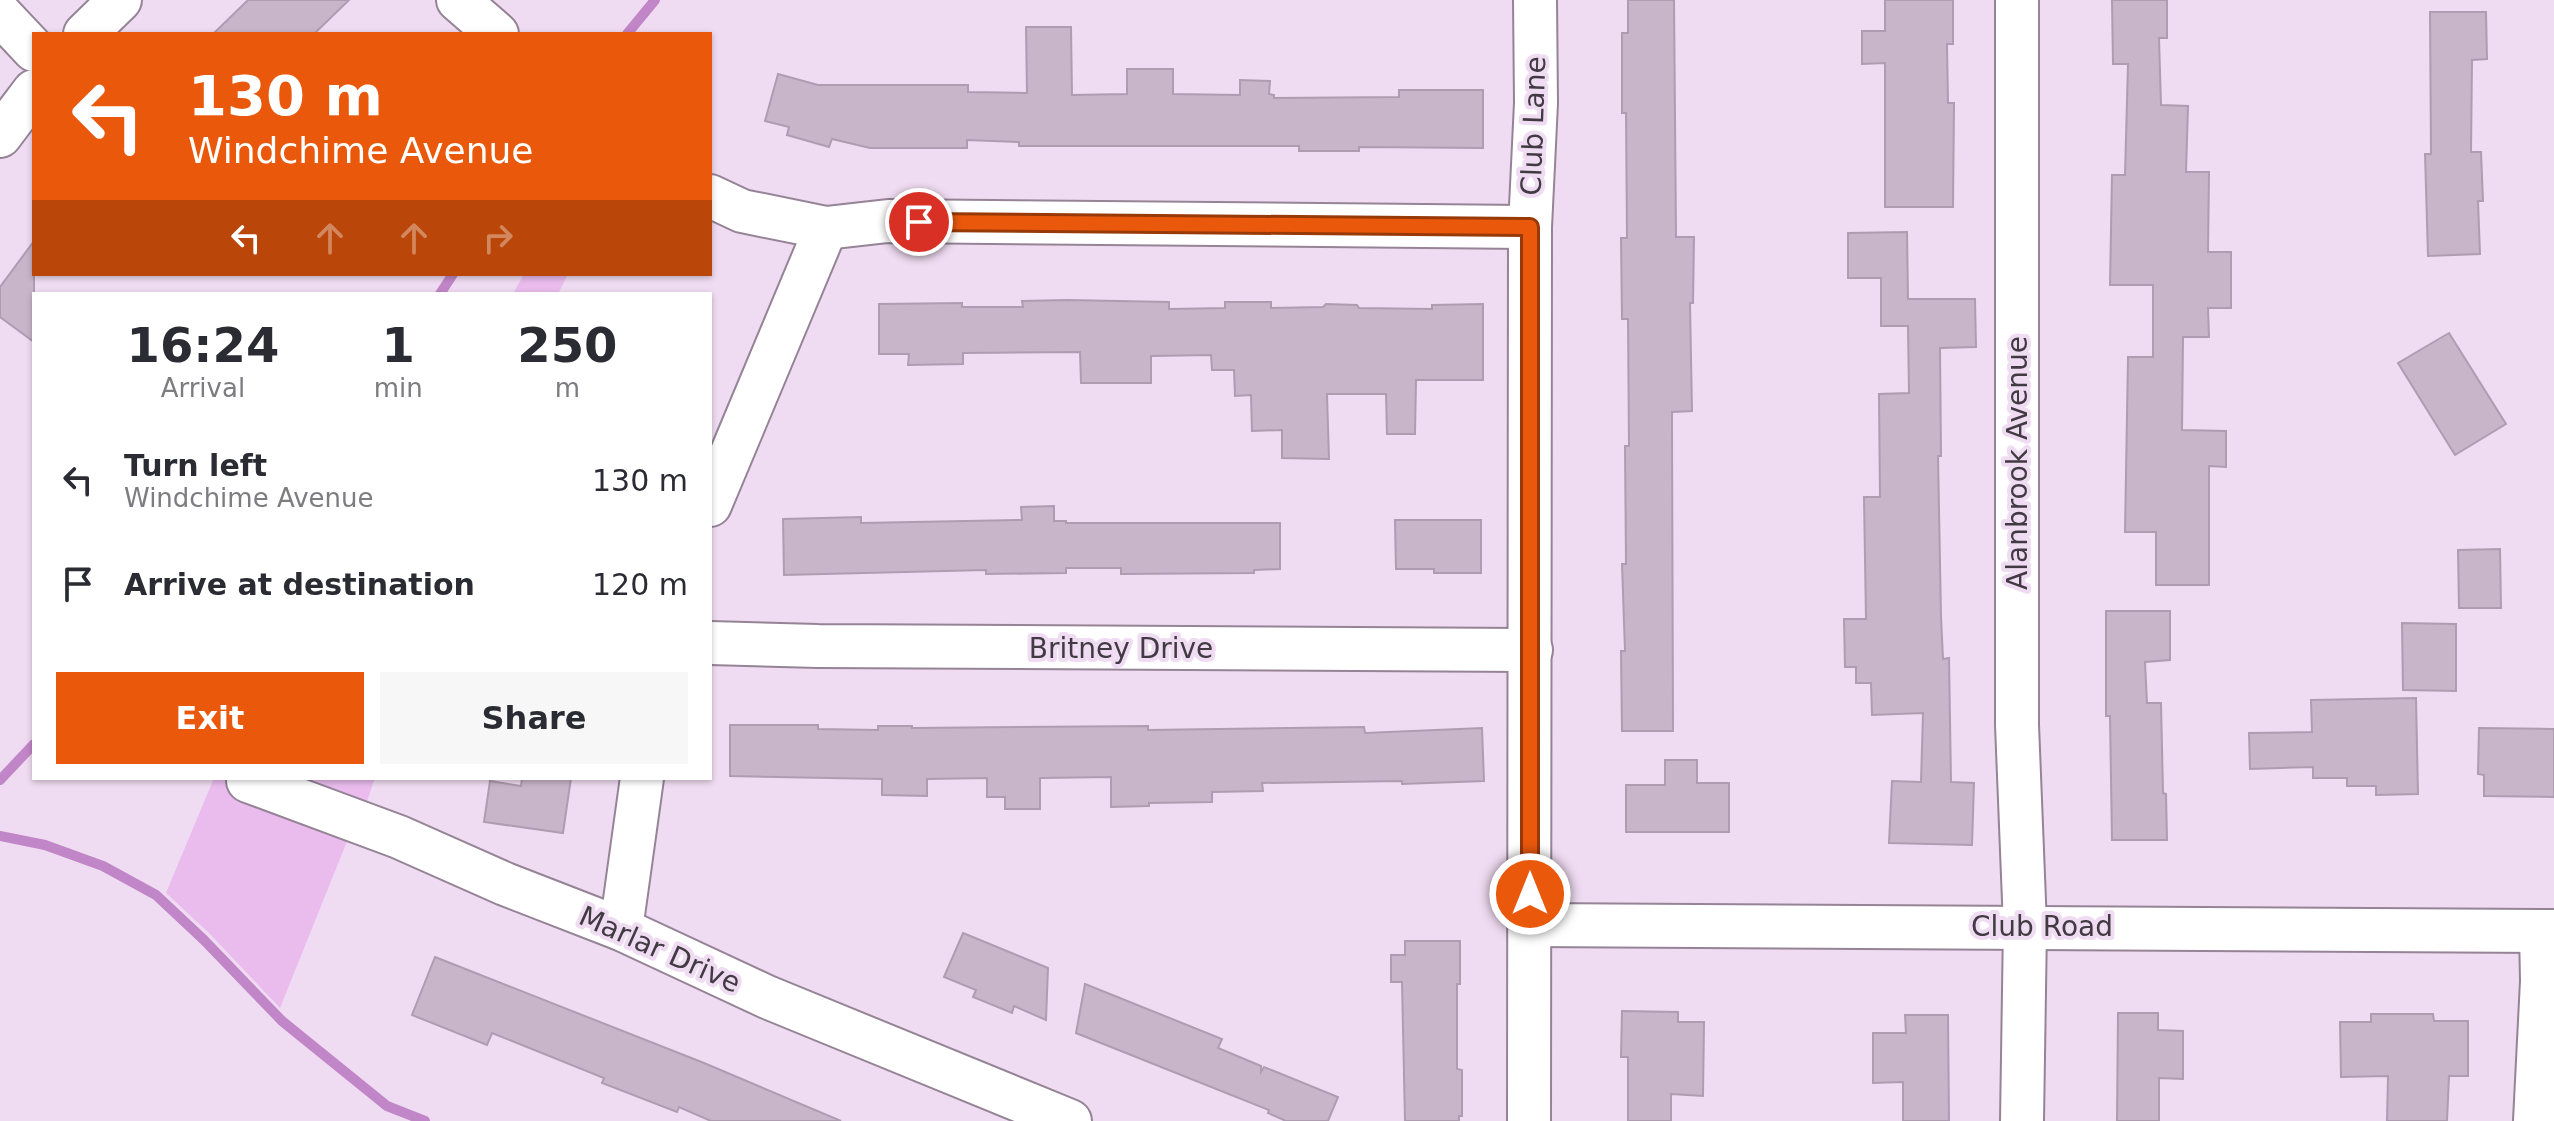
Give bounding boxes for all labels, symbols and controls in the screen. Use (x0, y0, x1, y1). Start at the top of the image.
street label: Club Lane (1515, 56, 1552, 196)
text: 130 m (188, 63, 383, 128)
icon: left (56, 64, 160, 168)
text: Windchime Avenue (188, 130, 534, 171)
pin (885, 188, 953, 256)
icon: arrive (897, 200, 941, 244)
icon: left (224, 216, 268, 260)
icon: ahead (308, 216, 352, 260)
icon: ahead (392, 216, 436, 260)
icon: right (476, 216, 520, 260)
text: 16:24 (126, 317, 279, 373)
text: 1 (382, 317, 415, 373)
text: 250 (517, 317, 617, 373)
street label: Alanbrook Avenue (2001, 336, 2034, 590)
text: Arrival (161, 373, 245, 403)
text: min (374, 373, 423, 403)
text: m (555, 373, 580, 403)
text: Turn left (124, 448, 267, 483)
icon: left (56, 458, 100, 502)
text: 130 m (592, 463, 688, 498)
text: Windchime Avenue (124, 483, 374, 513)
icon: arrive (56, 562, 100, 606)
text: Arrive at destination (124, 567, 475, 602)
text: 120 m (592, 567, 688, 602)
street label: Britney Drive (1029, 632, 1213, 665)
button: Exit (56, 672, 364, 764)
button: Share (380, 672, 688, 764)
position arrow (1488, 852, 1572, 936)
street label: Marlar Drive (574, 899, 745, 1000)
street label: Club Road (1971, 910, 2113, 943)

